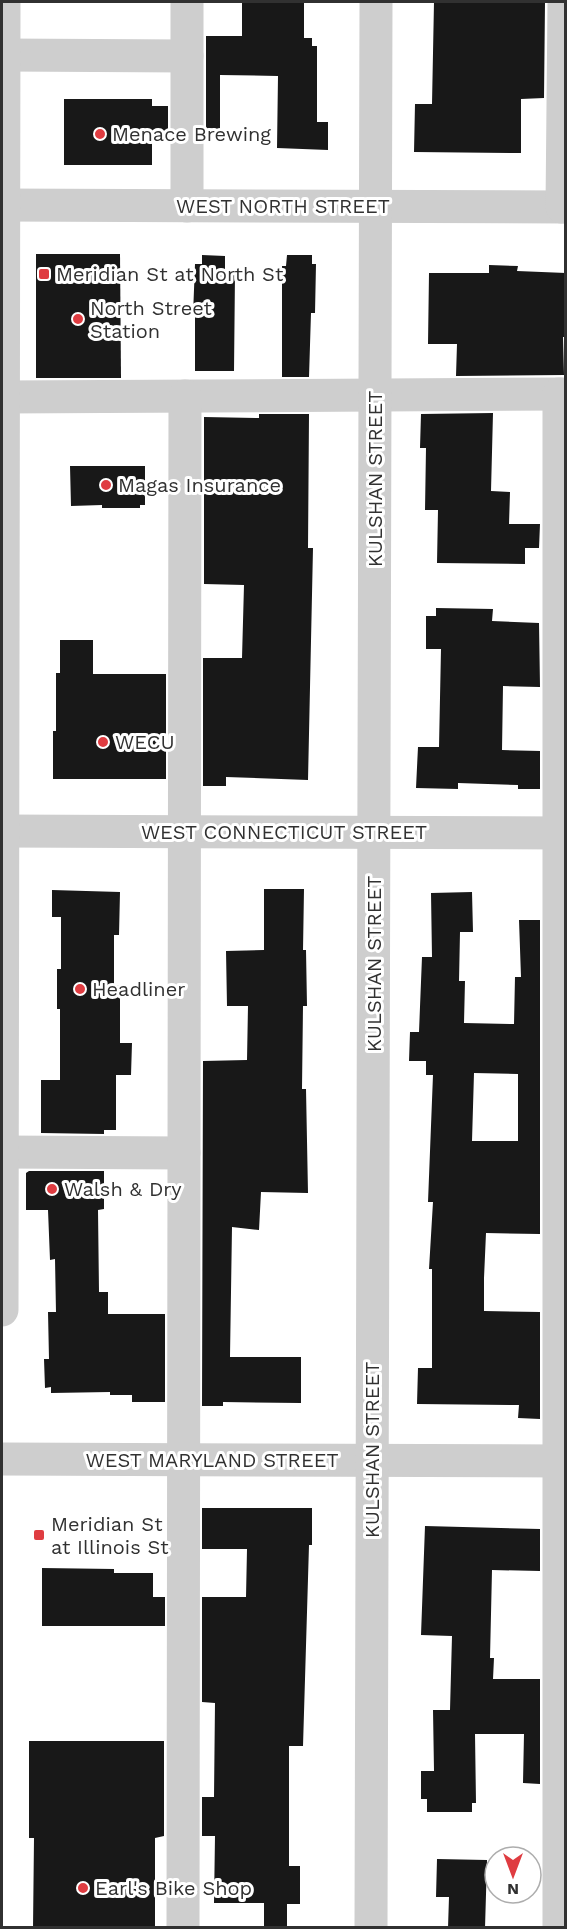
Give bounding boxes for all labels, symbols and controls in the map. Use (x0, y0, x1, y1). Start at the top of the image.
place label: Menace Brewing (112, 122, 271, 146)
marker: Menace Brewing (93, 127, 107, 141)
street label: WEST NORTH STREET (176, 194, 390, 218)
place label: Meridian St at North St (56, 262, 284, 286)
marker: Meridian St at North St (37, 267, 51, 281)
place label: North Street Station (90, 296, 212, 343)
marker: North Street Station (71, 312, 85, 326)
street label: KULSHAN STREET (363, 391, 387, 567)
place label: Magas Insurance (118, 473, 281, 497)
marker: Magas Insurance (99, 478, 113, 492)
place label: WECU (115, 730, 175, 754)
marker: WECU (96, 735, 110, 749)
street label: WEST CONNECTICUT STREET (141, 820, 427, 844)
street label: KULSHAN STREET (362, 876, 386, 1052)
place label: Headliner (92, 977, 185, 1001)
marker: Headliner (73, 982, 87, 996)
place label: Walsh & Dry (64, 1177, 182, 1201)
marker: Walsh & Dry (45, 1182, 59, 1196)
street label: KULSHAN STREET (360, 1362, 384, 1538)
street label: WEST MARYLAND STREET (85, 1448, 339, 1472)
place label: Meridian St at Illinois St (51, 1512, 169, 1559)
marker: Meridian St at Illinois St (32, 1528, 46, 1542)
north arrow (483, 1845, 543, 1905)
place label: Earl's Bike Shop (95, 1876, 252, 1900)
text: N (507, 1880, 519, 1899)
marker: Earl's Bike Shop (76, 1881, 90, 1895)

